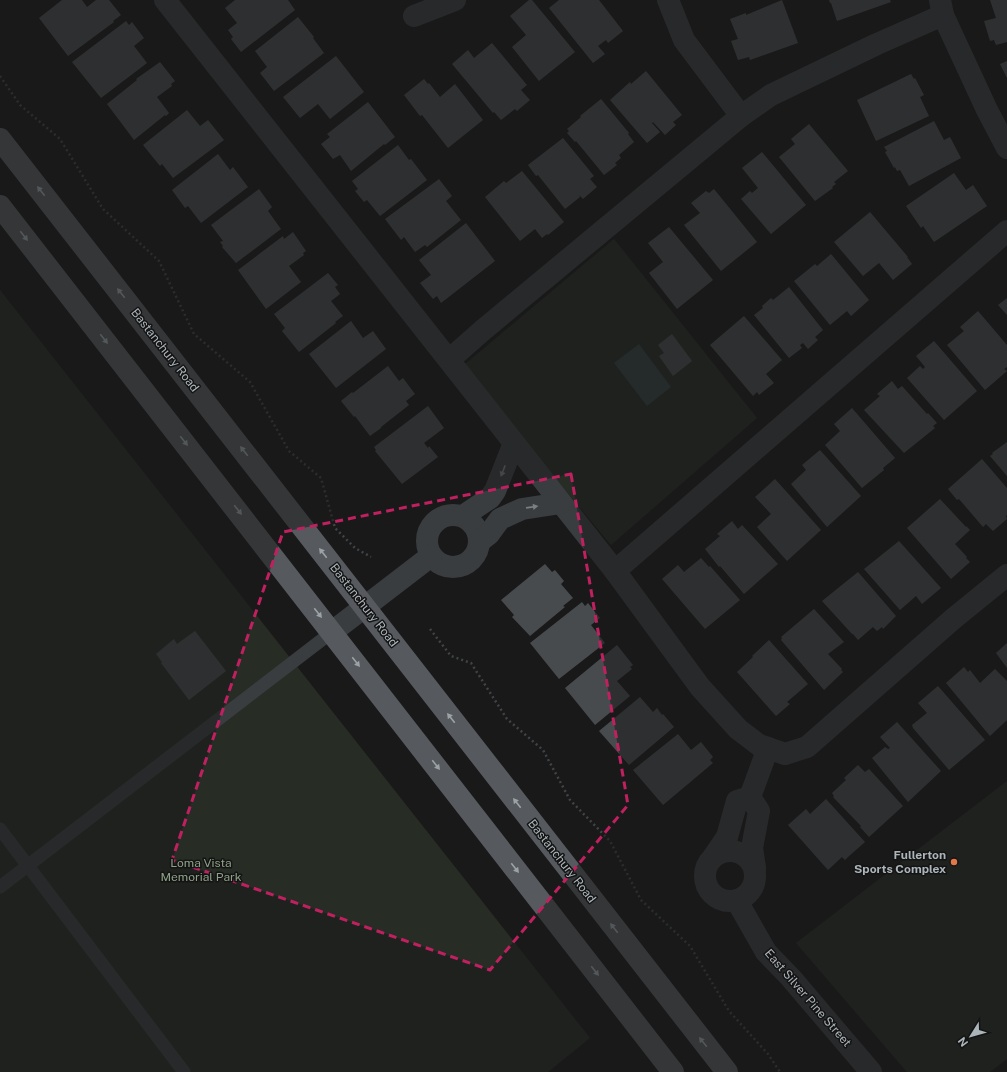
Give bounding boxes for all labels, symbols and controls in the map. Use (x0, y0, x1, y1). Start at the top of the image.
one-way arrow (36, 185, 45, 196)
one-way arrow (20, 231, 28, 242)
one-way arrow (116, 288, 125, 299)
street label: Bastanchury Road (128, 306, 202, 394)
one-way arrow (100, 333, 108, 344)
one-way arrow (180, 436, 188, 447)
one-way arrow (239, 445, 248, 456)
one-way arrow (499, 466, 505, 478)
one-way arrow (526, 504, 538, 510)
one-way arrow (233, 505, 242, 516)
one-way arrow (319, 548, 328, 559)
street label: Bastanchury Road (327, 561, 401, 649)
one-way arrow (313, 607, 322, 618)
one-way arrow (352, 657, 360, 668)
one-way arrow (447, 713, 456, 724)
one-way arrow (431, 760, 440, 771)
one-way arrow (513, 798, 522, 809)
street label: Bastanchury Road (525, 817, 599, 905)
place label: Fullerton Sports Complex (854, 848, 946, 876)
park label: Loma Vista Memorial Park (161, 856, 242, 884)
marker: Fullerton Sports Complex (949, 857, 959, 867)
one-way arrow (511, 862, 519, 873)
one-way arrow (610, 922, 619, 933)
street label: East Silver Pine Street (762, 946, 854, 1050)
one-way arrow (591, 965, 599, 976)
north arrow (951, 1016, 991, 1056)
text: N (956, 1035, 970, 1049)
one-way arrow (698, 1036, 707, 1047)

